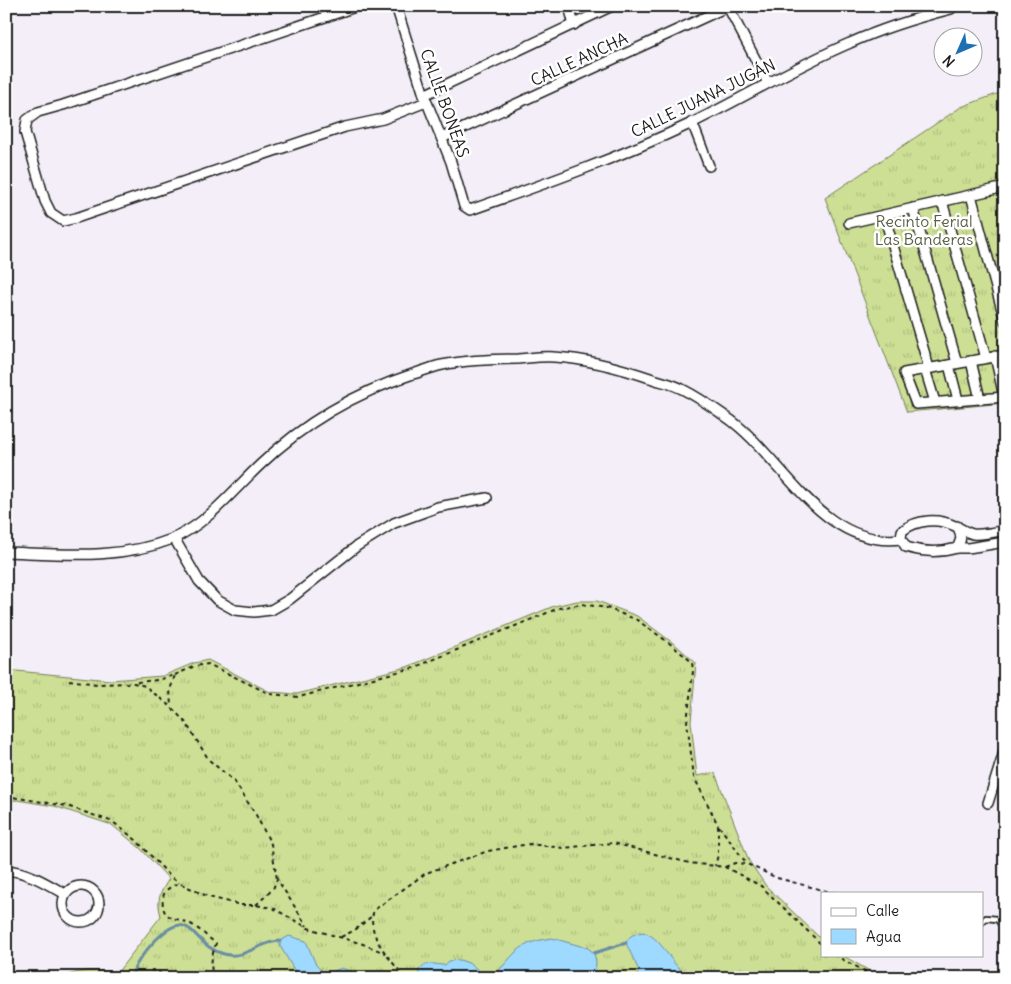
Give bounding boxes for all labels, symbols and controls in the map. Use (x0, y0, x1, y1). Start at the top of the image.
street label: CALLE ANCHA (527, 28, 631, 90)
north arrow (934, 28, 984, 78)
street label: CALLE BONEAS (416, 46, 474, 160)
text: N (939, 51, 959, 71)
street label: CALLE JUANA JUGÁN (627, 54, 779, 142)
park label: Recinto Ferial Las Banderas (875, 211, 973, 249)
legend (821, 892, 984, 956)
text: Calle (866, 901, 899, 920)
text: Agua (866, 927, 902, 946)

